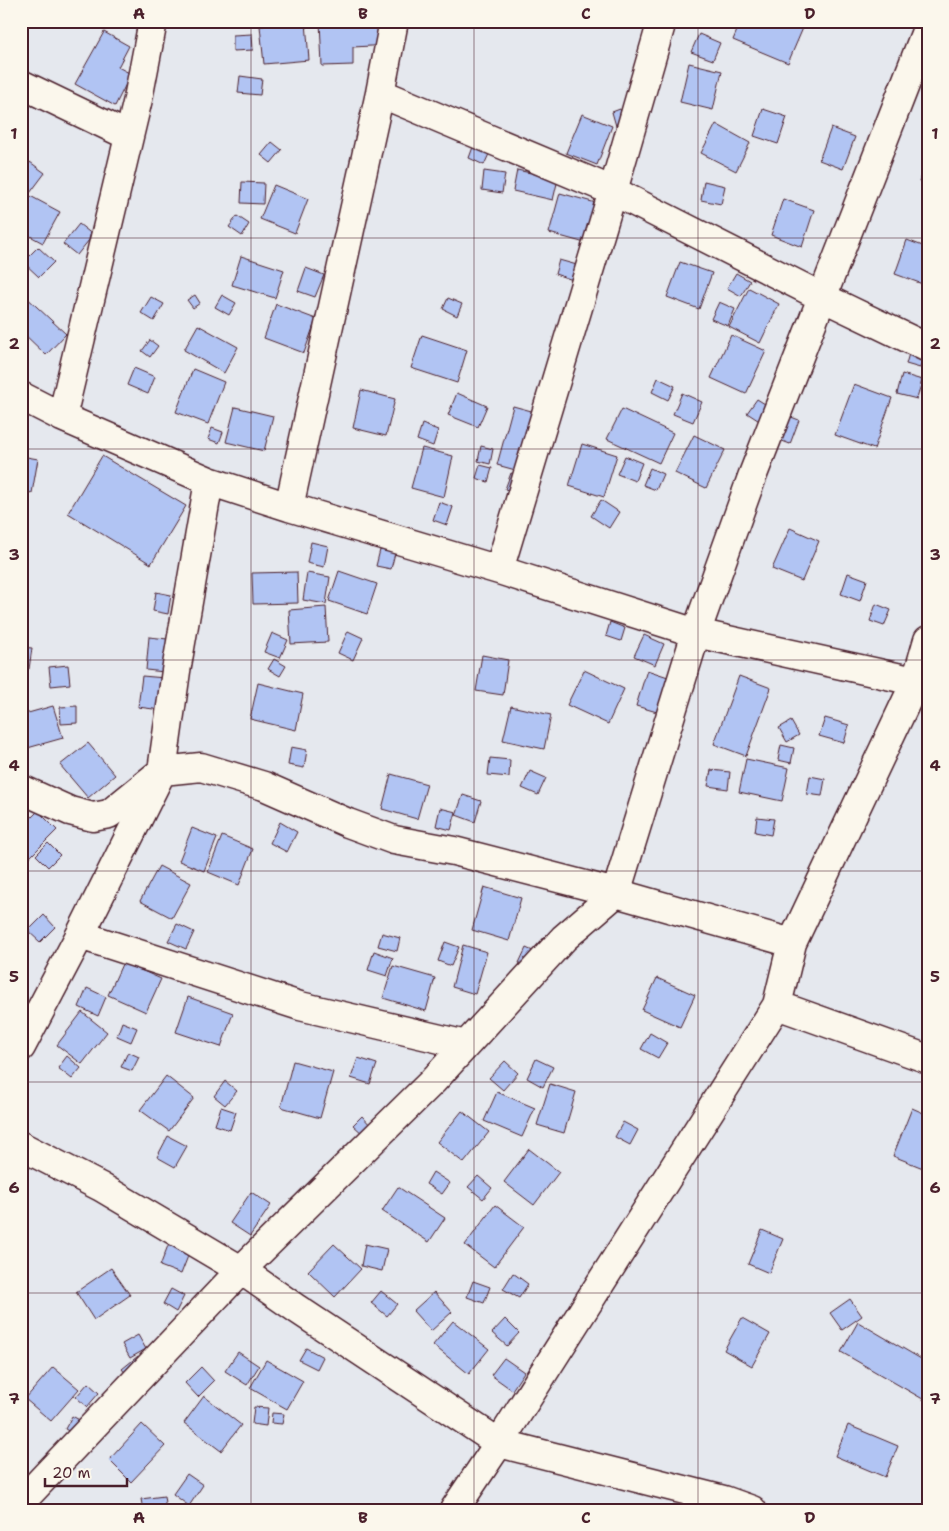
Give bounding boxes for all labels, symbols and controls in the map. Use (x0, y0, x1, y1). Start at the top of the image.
text: A (133, 3, 145, 24)
text: B (358, 3, 368, 24)
text: C (581, 3, 591, 24)
text: D (804, 3, 816, 24)
text: 1 (10, 123, 18, 144)
text: 1 (931, 123, 939, 144)
text: 2 (8, 333, 20, 354)
text: 2 (929, 333, 941, 354)
text: 3 (8, 544, 20, 565)
text: 3 (929, 544, 941, 565)
text: 4 (8, 755, 20, 776)
text: 4 (929, 755, 941, 776)
text: 5 (9, 966, 19, 987)
text: 5 (930, 966, 940, 987)
text: 6 (8, 1177, 20, 1198)
text: 6 (929, 1177, 941, 1198)
text: 7 (8, 1388, 20, 1409)
text: 7 (929, 1388, 941, 1409)
scale bar (45, 1456, 128, 1488)
text: 20 m (52, 1463, 91, 1483)
text: A (133, 1507, 145, 1528)
text: B (358, 1507, 368, 1528)
text: C (581, 1507, 591, 1528)
text: D (804, 1507, 816, 1528)

